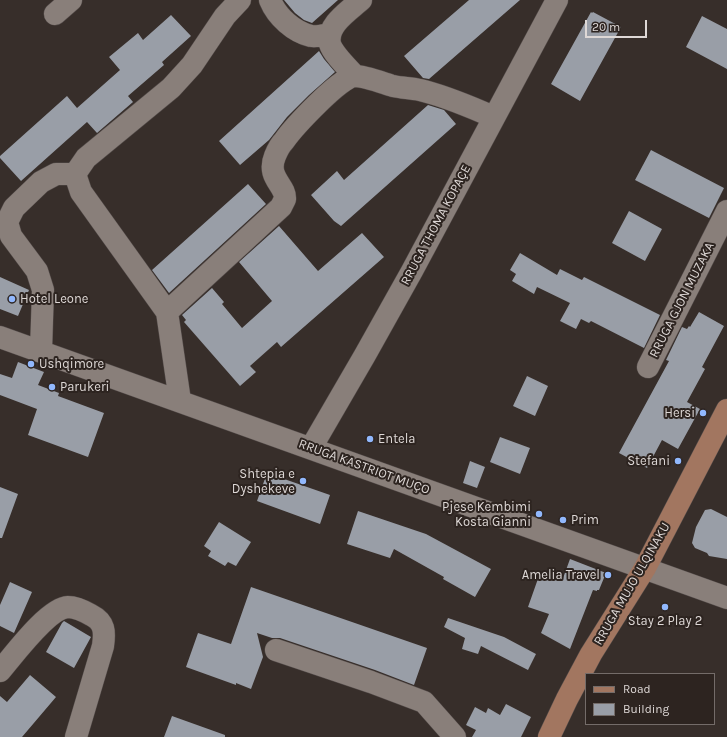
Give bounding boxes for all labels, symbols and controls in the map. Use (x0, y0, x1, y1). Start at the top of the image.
scale bar (587, 12, 649, 38)
text: 20 m (592, 20, 620, 34)
street label: RRUGA THOMA KOPAÇE (398, 162, 474, 288)
street label: RRUGA GJON MUZAKA (646, 240, 718, 360)
place label: Hotel Leone (20, 291, 88, 307)
marker: Hotel Leone (7, 294, 17, 304)
place label: Ushqimore (39, 356, 104, 372)
marker: Ushqimore (26, 359, 36, 369)
place label: Parukeri (60, 379, 109, 395)
marker: Parukeri (47, 382, 57, 392)
place label: Hersi (664, 405, 695, 421)
marker: Hersi (698, 408, 708, 418)
place label: Entela (378, 431, 416, 447)
marker: Entela (365, 434, 375, 444)
street label: RRUGA KASTRIOT MUÇO (296, 436, 432, 498)
place label: Stefani (627, 453, 670, 469)
marker: Stefani (673, 456, 683, 466)
place label: Shtepia e Dyshekeve (232, 466, 295, 497)
marker: Shtepia e Dyshekeve (298, 476, 308, 486)
place label: Pjese Kembimi Kosta Gianni (442, 499, 531, 530)
marker: Pjese Kembimi Kosta Gianni (534, 509, 544, 519)
place label: Prim (571, 512, 599, 528)
marker: Prim (558, 515, 568, 525)
street label: RRUGA MUJO ULQINAKU (590, 520, 674, 648)
place label: Amelia Travel (522, 567, 600, 583)
marker: Amelia Travel (603, 570, 613, 580)
marker: Stay 2 Play 2 (660, 602, 670, 612)
place label: Stay 2 Play 2 (628, 613, 702, 629)
legend (585, 673, 715, 725)
text: Road (623, 682, 651, 696)
text: Building (623, 702, 669, 716)

